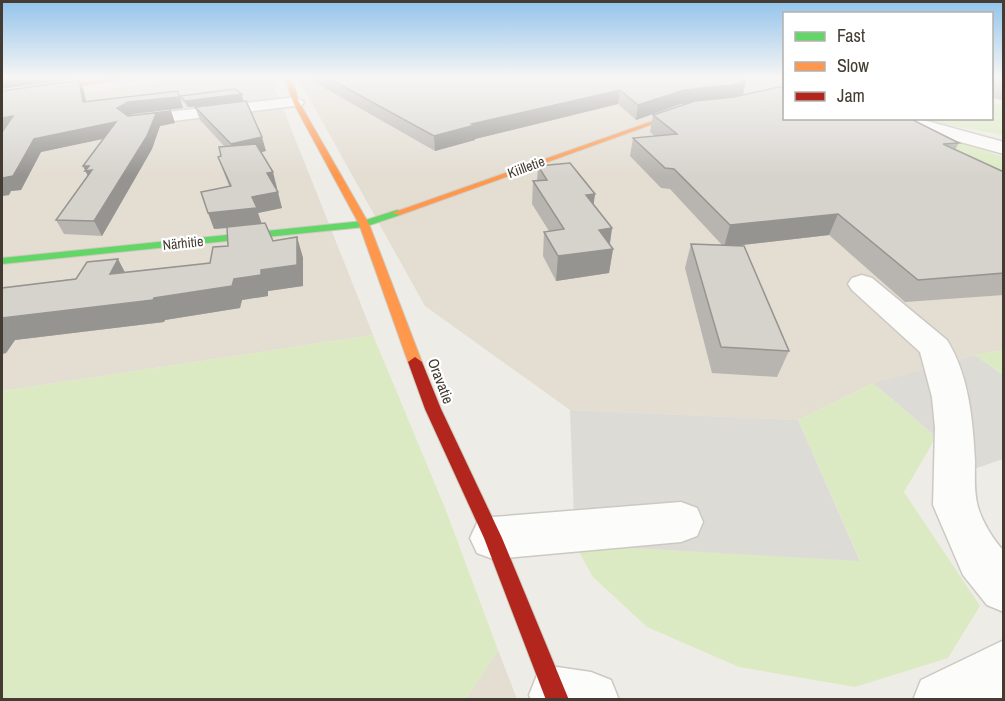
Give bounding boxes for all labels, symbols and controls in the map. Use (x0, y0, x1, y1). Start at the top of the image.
legend (783, 12, 993, 120)
text: Fast (837, 23, 865, 48)
text: Slow (837, 53, 869, 78)
text: Jam (837, 83, 865, 108)
street label: Kiilletie (505, 152, 547, 182)
street label: Närhitie (162, 232, 204, 254)
street label: Oravatie (423, 355, 459, 407)

